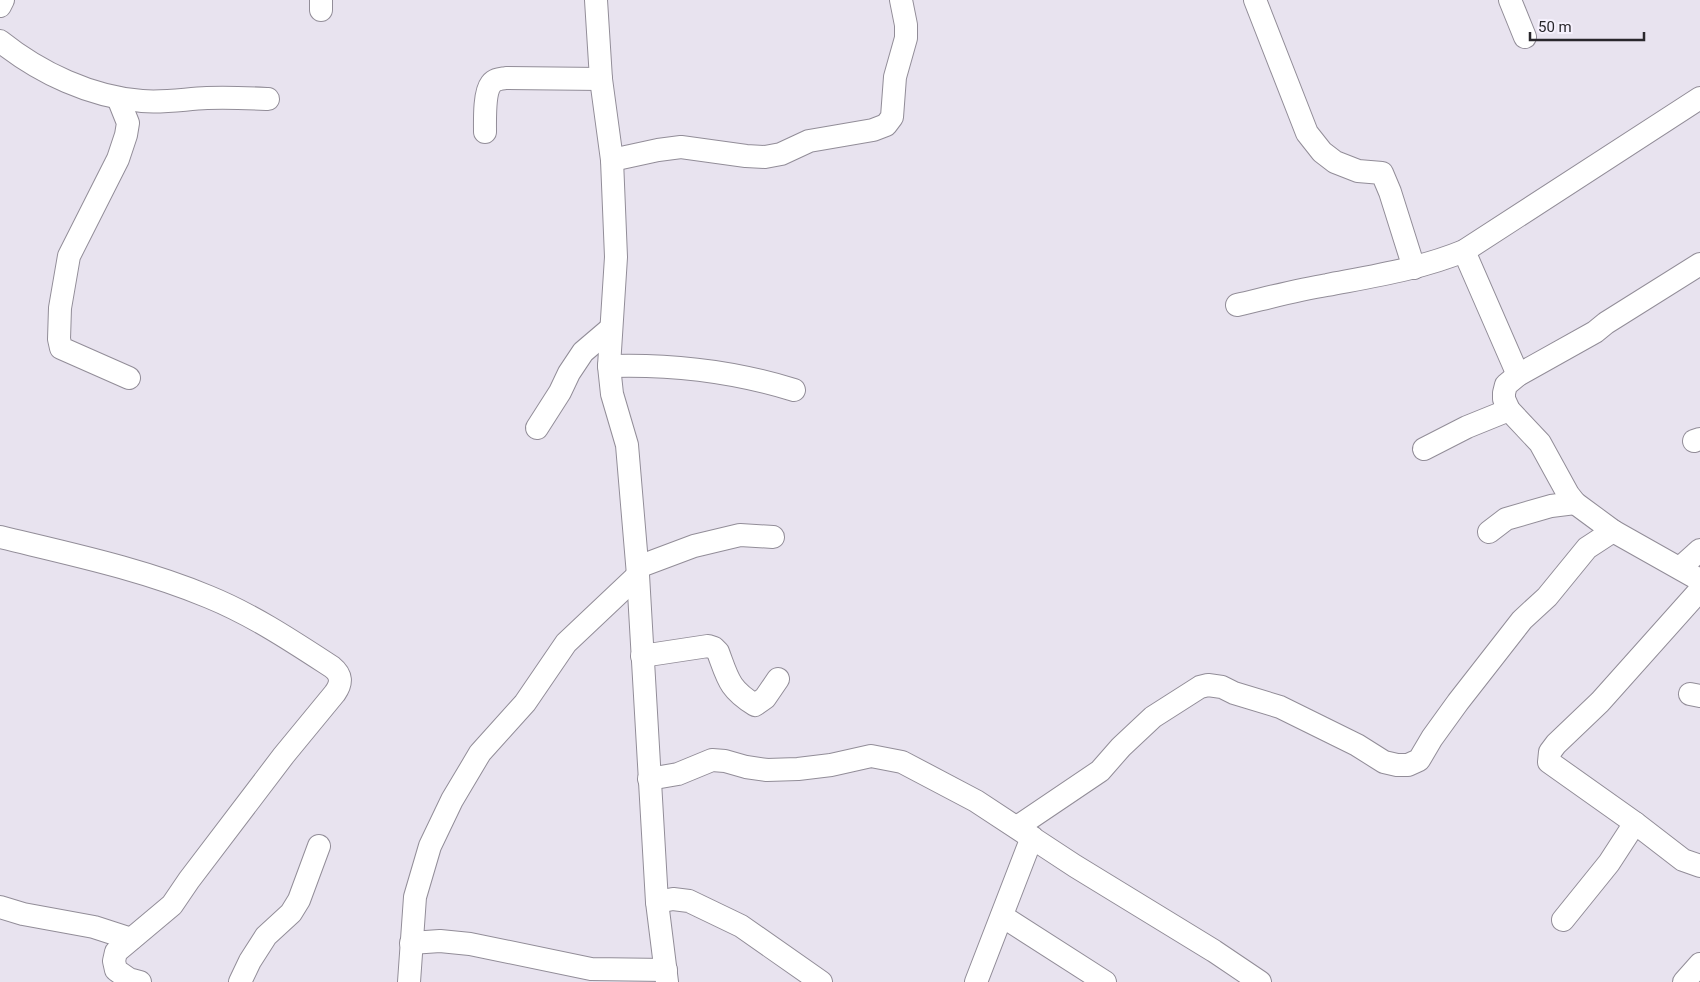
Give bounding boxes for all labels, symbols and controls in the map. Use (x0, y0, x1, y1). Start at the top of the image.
scale bar (1530, 10, 1644, 42)
text: 50 m (1538, 18, 1572, 36)

